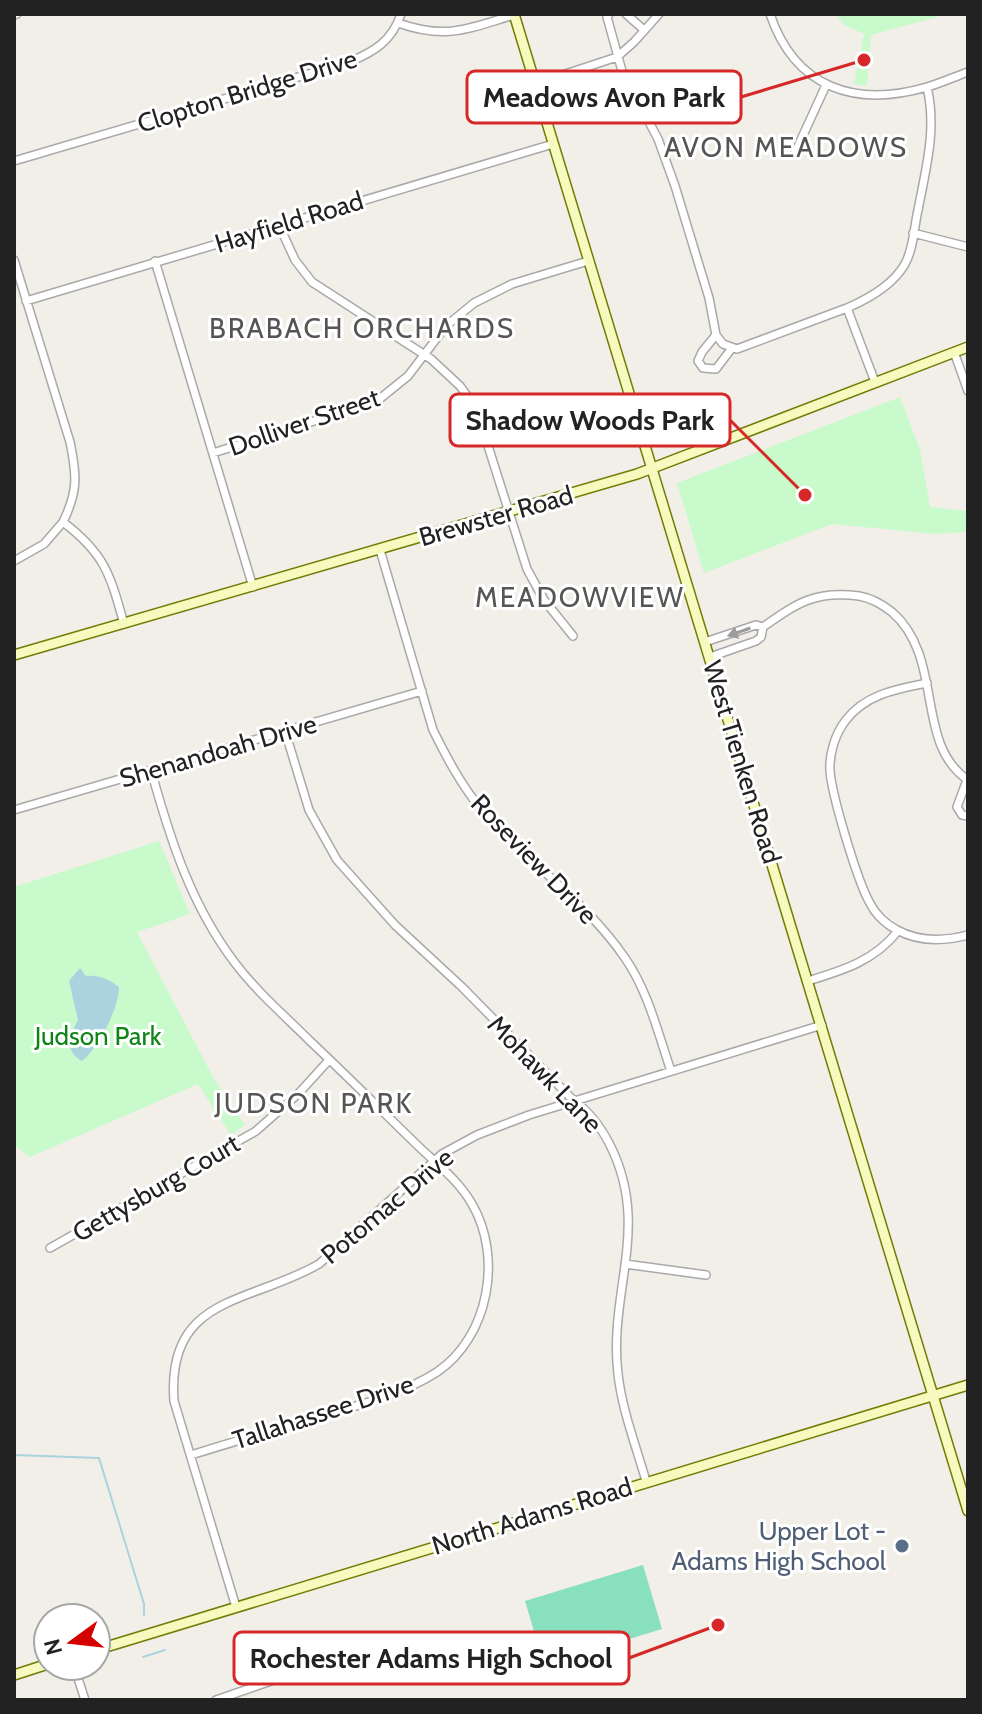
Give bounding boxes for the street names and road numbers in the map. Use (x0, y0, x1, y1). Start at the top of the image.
street label: Clopton Bridge Drive (133, 42, 361, 140)
street label: Hayfield Road (211, 184, 367, 260)
street label: Dolliver Street (224, 381, 384, 463)
street label: Brewster Road (415, 479, 577, 553)
street label: West Tienken Road (696, 657, 788, 867)
street label: Shenandoah Drive (116, 708, 320, 794)
street label: Roseview Drive (464, 787, 604, 931)
street label: Mohawk Lane (481, 1009, 609, 1139)
street label: Gettysburg Court (67, 1127, 245, 1249)
street label: Potomac Drive (314, 1141, 460, 1271)
street label: Tallahassee Drive (228, 1368, 418, 1456)
street label: North Adams Road (428, 1470, 636, 1562)

